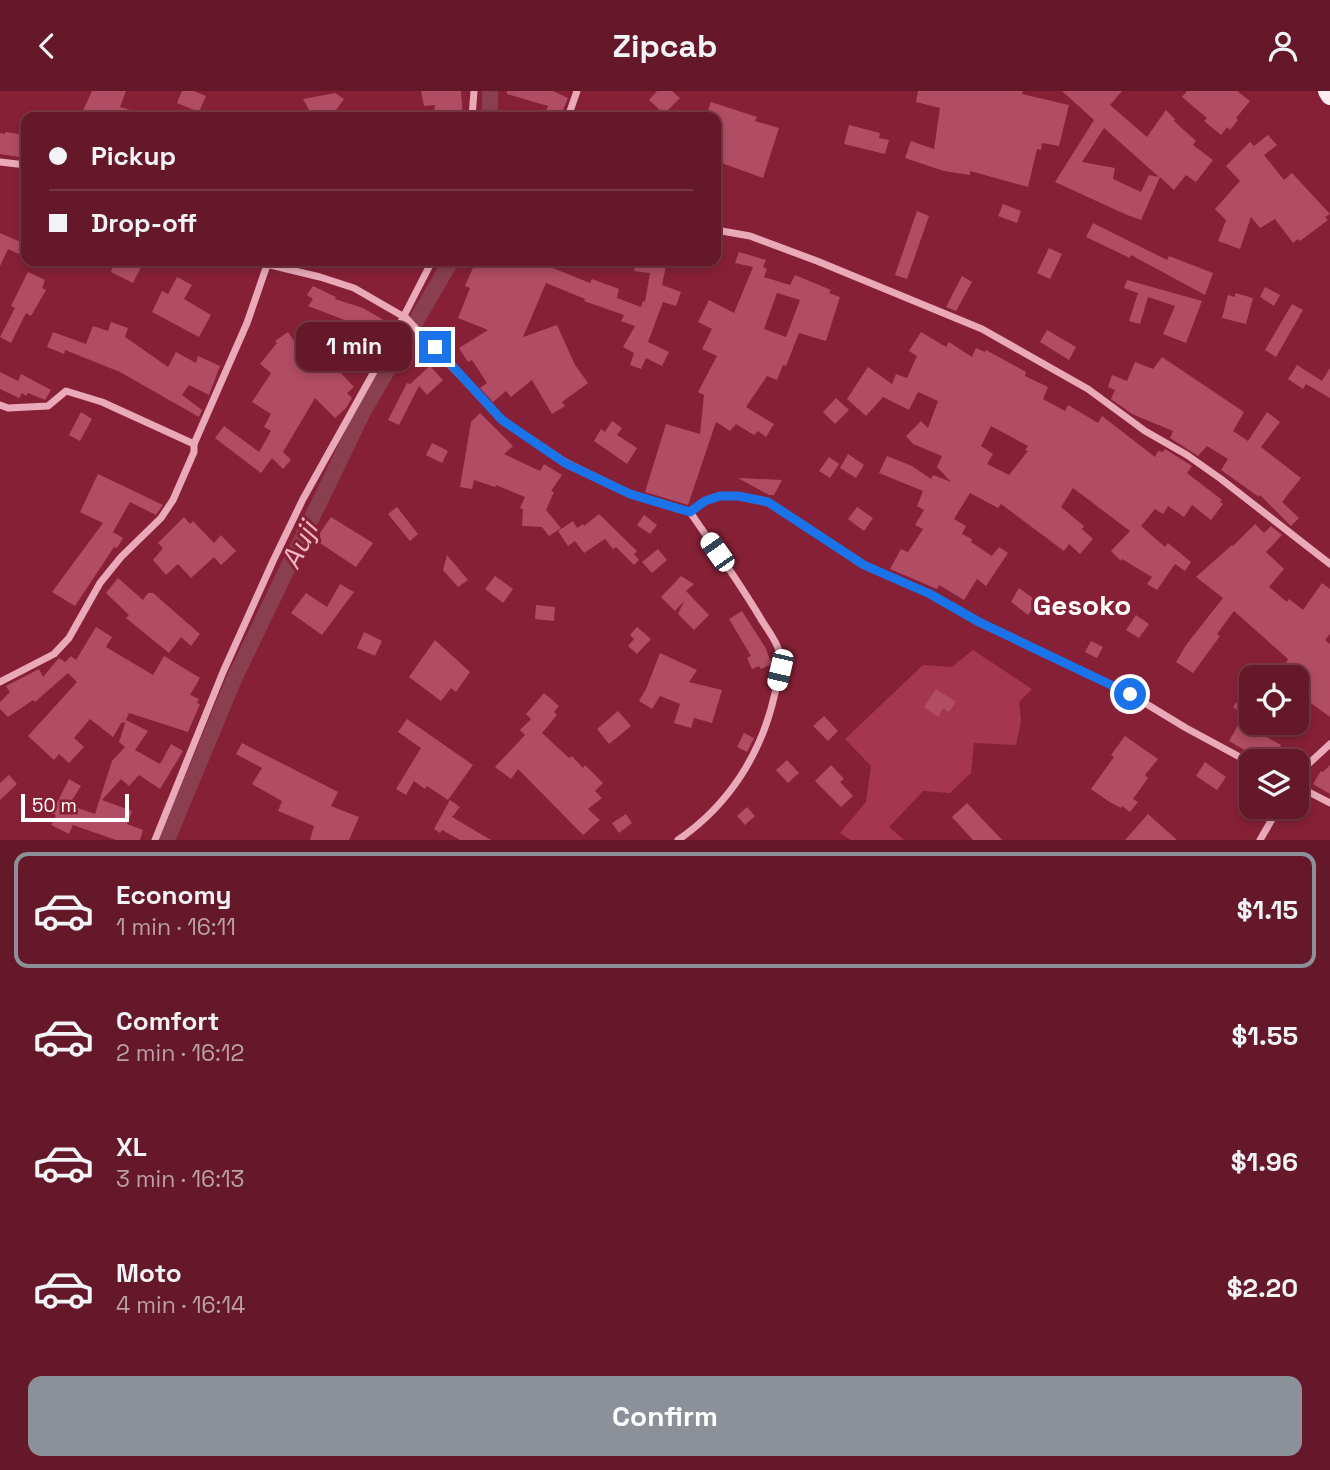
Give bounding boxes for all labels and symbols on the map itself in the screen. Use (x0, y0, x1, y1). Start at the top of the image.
callout: 1 min (295, 323, 410, 371)
route end (419, 331, 451, 363)
water label: Auji (272, 512, 327, 575)
car (697, 529, 738, 575)
district label: Gesoko (1033, 587, 1131, 623)
car (766, 647, 795, 693)
route start (1114, 678, 1146, 710)
scale bar (21, 791, 130, 823)

